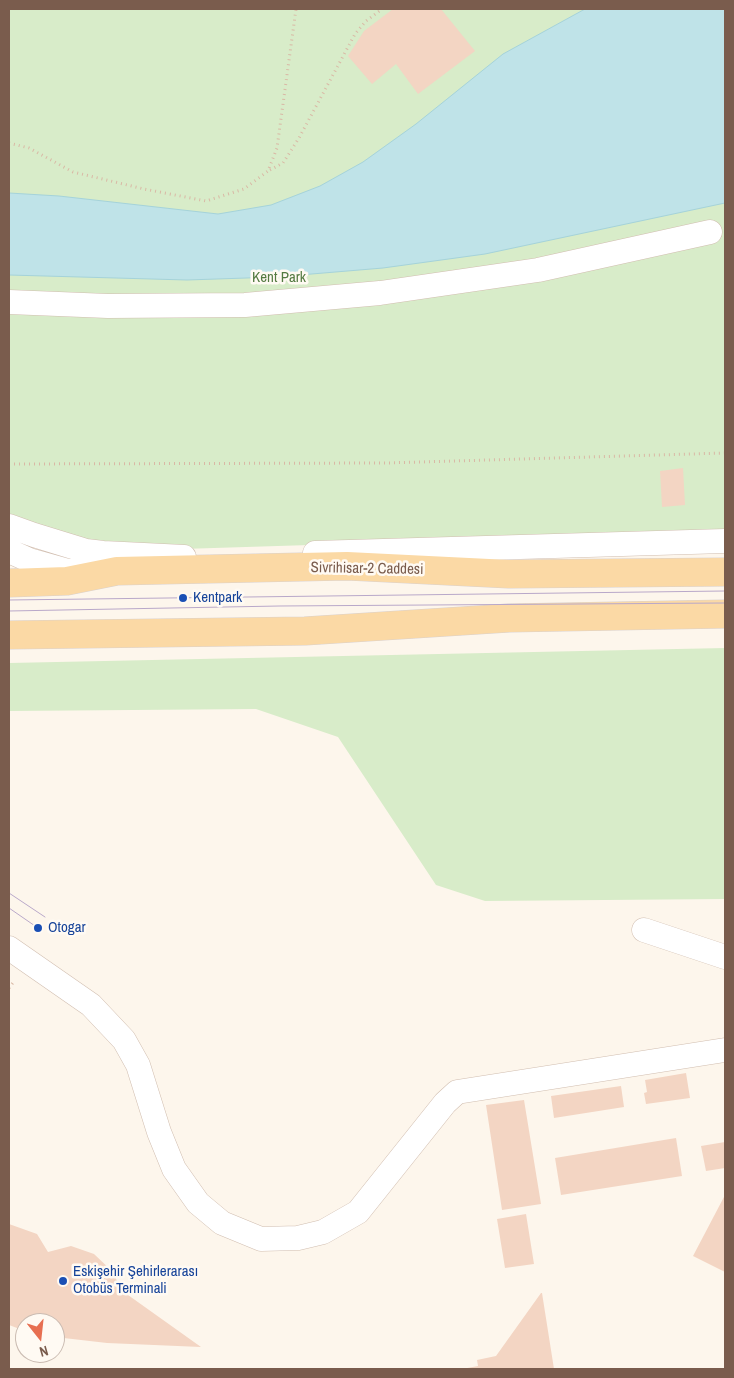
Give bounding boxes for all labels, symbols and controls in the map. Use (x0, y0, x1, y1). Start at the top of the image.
park label: Kent Park (252, 269, 306, 287)
street label: Sivrihisar-2 Caddesi (310, 559, 424, 579)
place label: Kentpark (193, 589, 242, 607)
marker: Kentpark (177, 592, 189, 604)
place label: Otogar (48, 919, 86, 937)
marker: Otogar (32, 922, 44, 934)
place label: Eskişehir Şehirlerarası Otobüs Terminali (73, 1263, 198, 1298)
marker: Eskişehir Şehirlerarası Otobüs Terminali (57, 1275, 69, 1287)
north arrow (15, 1313, 65, 1363)
text: N (37, 1342, 50, 1361)

